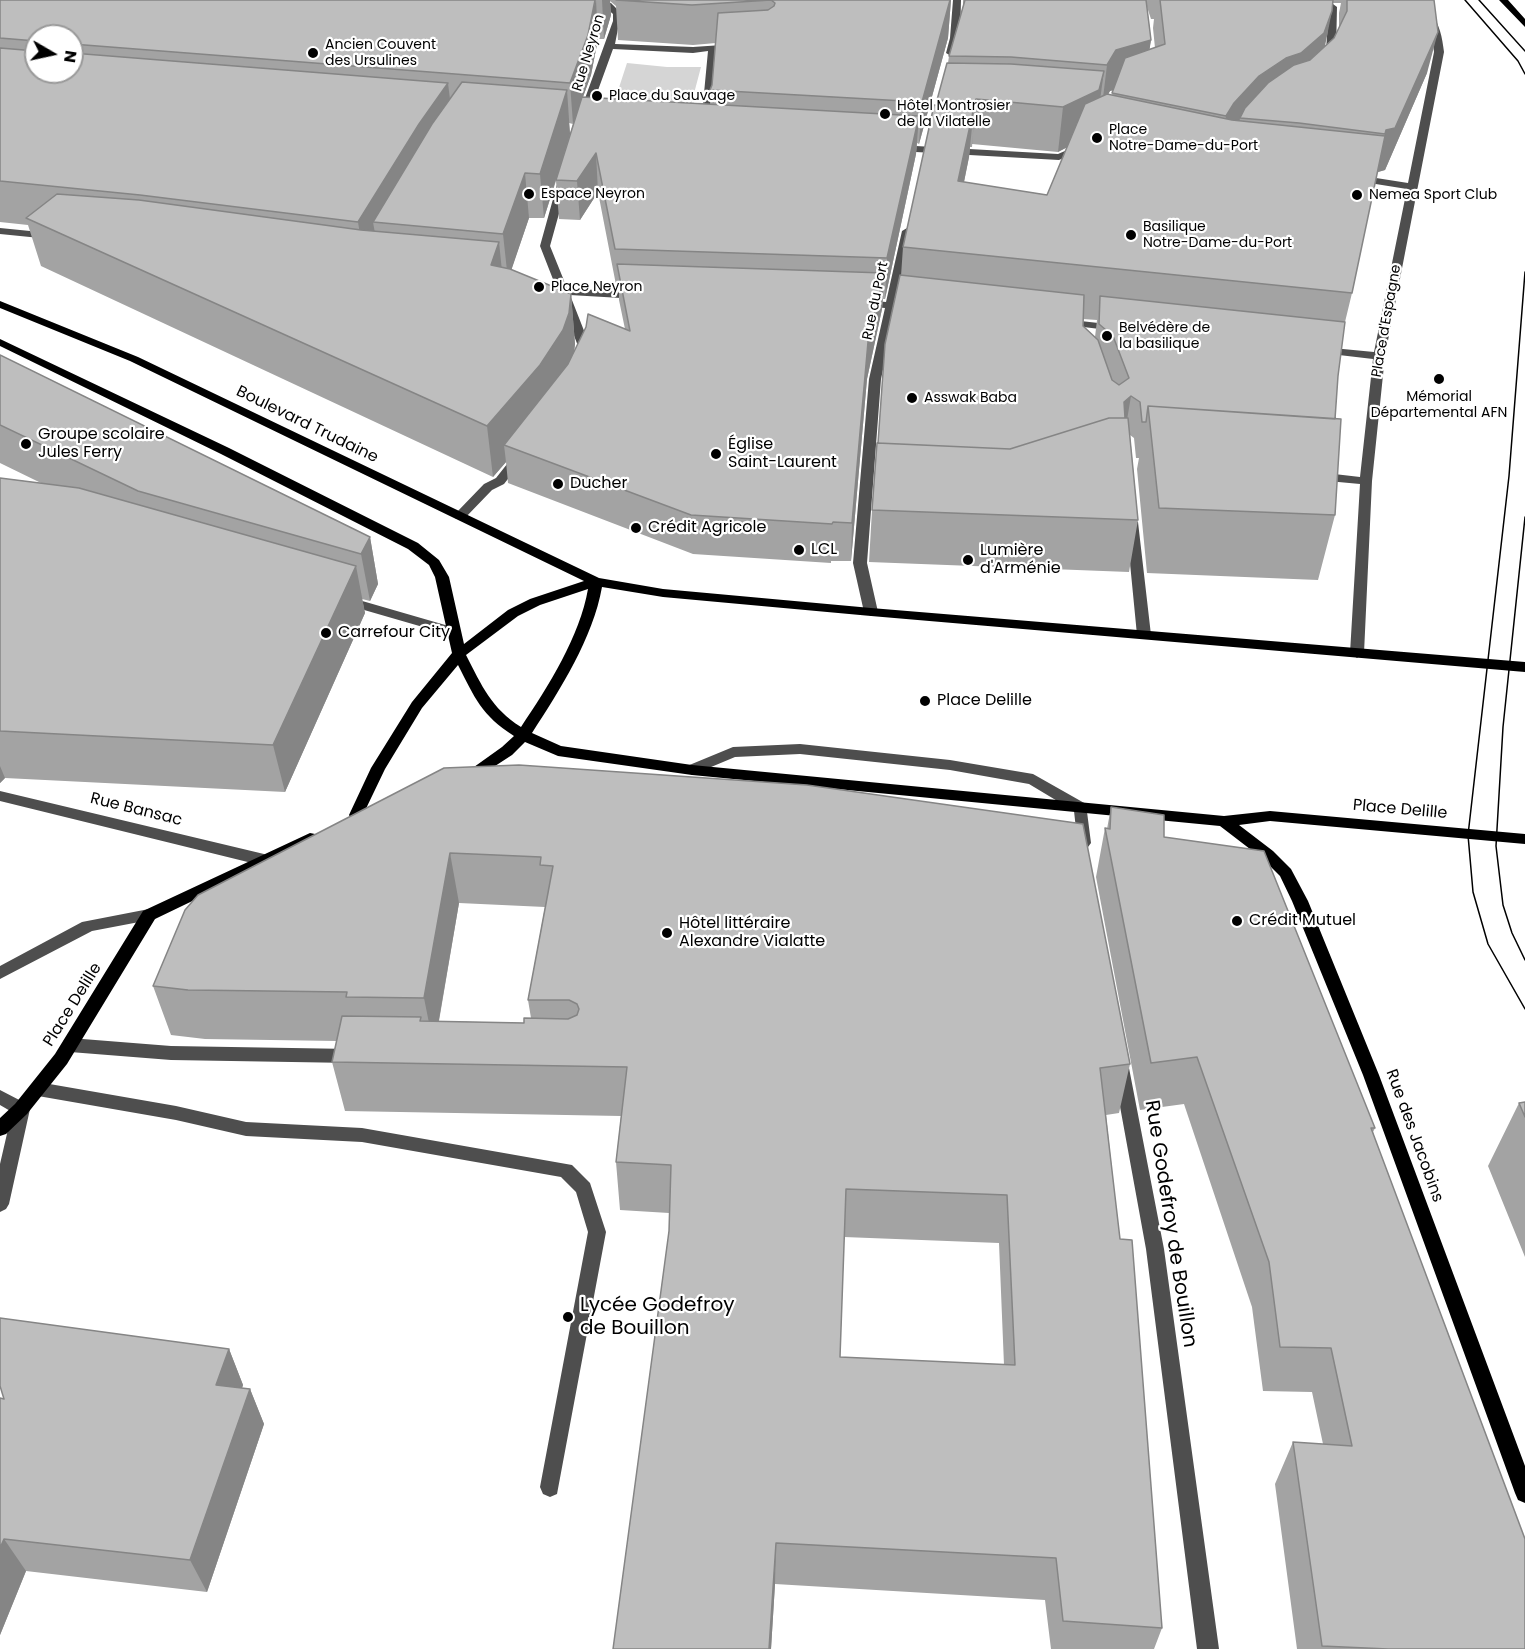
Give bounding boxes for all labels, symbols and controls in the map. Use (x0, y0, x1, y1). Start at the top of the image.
street label: Rue Neyron (569, 13, 609, 93)
north arrow (24, 24, 84, 84)
place label: Ancien Couvent des Ursulines (325, 37, 436, 70)
marker: Ancien Couvent des Ursulines (306, 46, 320, 60)
text: N (58, 49, 83, 64)
place label: Place du Sauvage (609, 88, 735, 104)
marker: Place du Sauvage (590, 89, 604, 103)
place label: Hôtel Montrosier de la Vilatelle (897, 98, 1011, 130)
marker: Hôtel Montrosier de la Vilatelle (878, 107, 892, 121)
place label: Place Notre-Dame-du-Port (1109, 122, 1258, 154)
marker: Place Notre-Dame-du-Port (1090, 131, 1104, 145)
place label: Espace Neyron (541, 186, 645, 202)
marker: Espace Neyron (522, 187, 536, 201)
place label: Nemea Sport Club (1369, 187, 1497, 203)
marker: Nemea Sport Club (1350, 188, 1364, 202)
place label: Basilique Notre-Dame-du-Port (1143, 219, 1292, 252)
marker: Basilique Notre-Dame-du-Port (1124, 228, 1138, 242)
street label: Rue du Port (860, 260, 892, 342)
street label: Place d'Espagne (1369, 263, 1405, 379)
place label: Place Neyron (551, 279, 642, 295)
marker: Place Neyron (532, 280, 546, 294)
place label: Belvédère de la basilique (1119, 320, 1210, 352)
marker: Belvédère de la basilique (1100, 329, 1114, 343)
marker: Mémorial Départemental AFN (1432, 372, 1446, 386)
street label: Boulevard Trudaine (233, 382, 381, 468)
place label: Mémorial Départemental AFN (1371, 389, 1507, 422)
place label: Asswak Baba (924, 390, 1017, 406)
marker: Asswak Baba (905, 391, 919, 405)
place label: Groupe scolaire Jules Ferry (38, 425, 165, 463)
place label: Église Saint-Laurent (728, 435, 837, 473)
marker: Groupe scolaire Jules Ferry (19, 437, 33, 451)
marker: Église Saint-Laurent (709, 447, 723, 461)
place label: Ducher (570, 474, 627, 494)
marker: Ducher (551, 477, 565, 491)
place label: Crédit Agricole (648, 518, 766, 538)
marker: Crédit Agricole (629, 521, 643, 535)
place label: LCL (811, 540, 837, 560)
place label: Lumière d'Arménie (980, 541, 1061, 579)
marker: LCL (792, 543, 806, 557)
marker: Lumière d'Arménie (961, 553, 975, 567)
place label: Carrefour City (338, 623, 450, 643)
marker: Carrefour City (319, 626, 333, 640)
place label: Place Delille (937, 691, 1032, 711)
marker: Place Delille (918, 694, 932, 708)
street label: Rue Bansac (88, 789, 184, 831)
street label: Place Delille (1352, 796, 1448, 824)
place label: Crédit Mutuel (1249, 911, 1356, 931)
place label: Hôtel littéraire Alexandre Vialatte (679, 914, 825, 952)
marker: Crédit Mutuel (1230, 914, 1244, 928)
marker: Hôtel littéraire Alexandre Vialatte (660, 926, 674, 940)
street label: Place Delille (40, 960, 106, 1050)
street label: Rue des Jacobins (1381, 1067, 1447, 1205)
street label: Rue Godefroy de Bouillon (1139, 1099, 1201, 1349)
place label: Lycée Godefroy de Bouillon (580, 1294, 735, 1341)
marker: Lycée Godefroy de Bouillon (561, 1310, 575, 1324)

